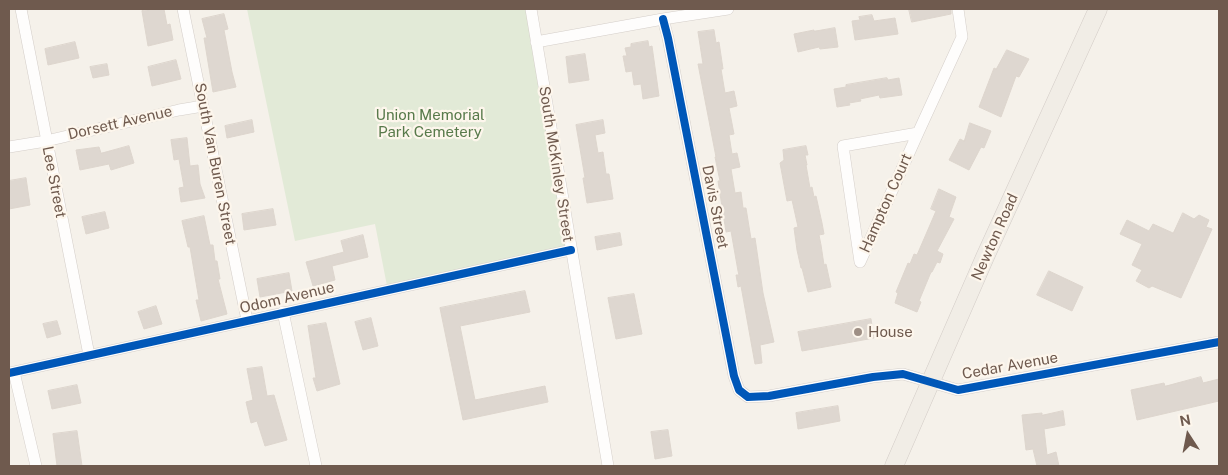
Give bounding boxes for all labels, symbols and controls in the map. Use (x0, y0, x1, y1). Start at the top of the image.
street label: South Van Buren Street (190, 82, 240, 246)
street label: South McKinley Street (535, 85, 577, 243)
street label: Dorsett Avenue (66, 102, 174, 144)
park label: Union Memorial Park Cemetery (375, 106, 485, 141)
street label: Lee Street (38, 145, 70, 219)
street label: Hampton Court (856, 151, 916, 255)
street label: Davis Street (698, 164, 732, 250)
street label: Newton Road (968, 191, 1022, 283)
street label: Odom Avenue (238, 278, 336, 318)
place label: House (868, 323, 913, 341)
marker: House (852, 326, 864, 338)
street label: Cedar Avenue (961, 349, 1059, 383)
north arrow (1163, 410, 1213, 460)
text: N (1178, 411, 1192, 429)

